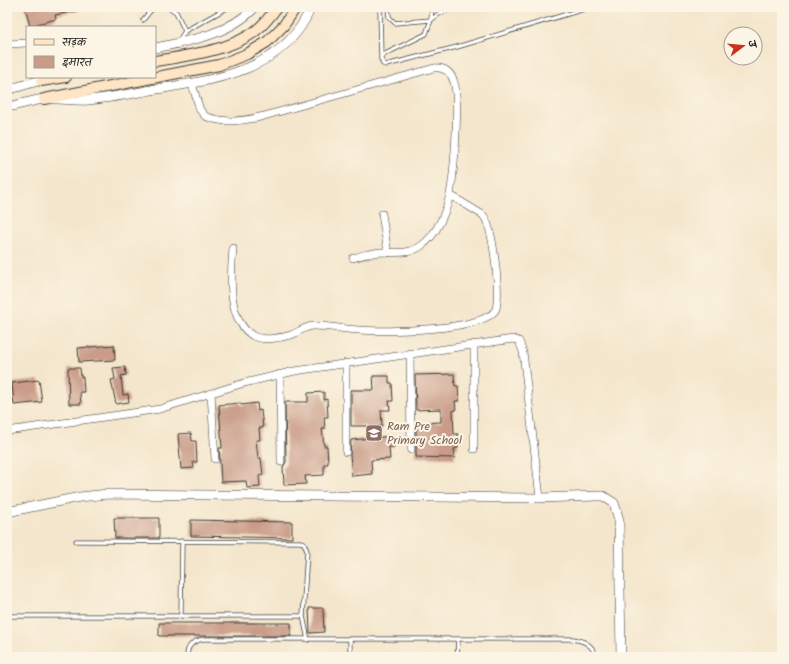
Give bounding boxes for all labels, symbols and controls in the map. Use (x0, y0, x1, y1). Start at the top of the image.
legend (26, 26, 156, 78)
north arrow (723, 26, 763, 66)
text: सड़क (62, 33, 88, 52)
text: उ (742, 38, 762, 51)
text: इमारत (62, 53, 94, 72)
place label: Ram Pre Primary School (387, 417, 462, 450)
school or university icon: Ram Pre Primary School (364, 423, 384, 443)

